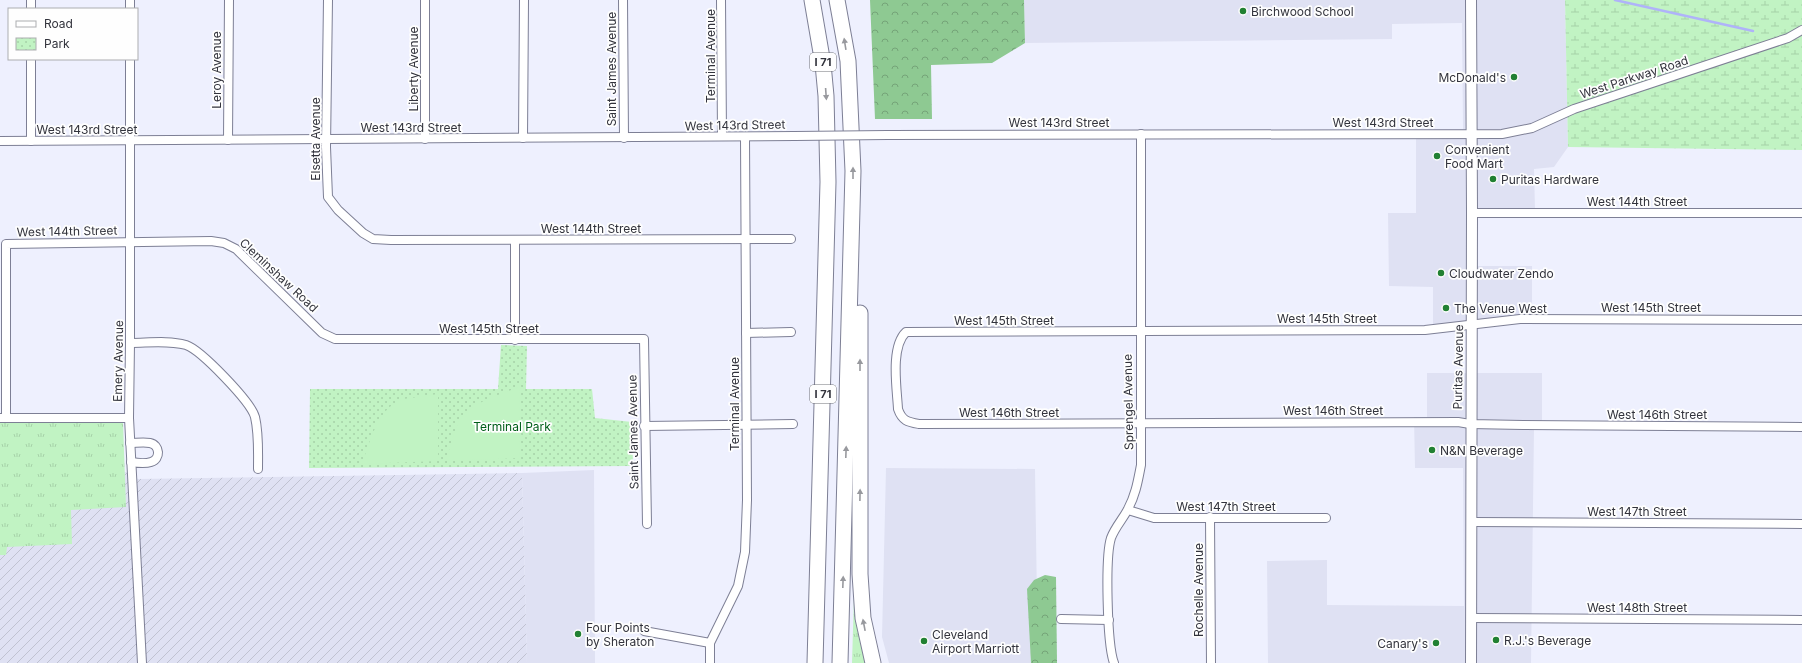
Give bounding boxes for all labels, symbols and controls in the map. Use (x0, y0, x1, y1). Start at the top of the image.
place label: Birchwood School (1251, 4, 1354, 19)
marker: Birchwood School (1238, 6, 1248, 16)
legend (8, 8, 138, 60)
street label: Terminal Avenue (703, 9, 718, 103)
street label: Saint James Avenue (604, 12, 619, 126)
text: Road (44, 16, 73, 31)
street label: Liberty Avenue (406, 26, 421, 112)
street label: Leroy Avenue (209, 31, 224, 109)
text: Park (44, 36, 70, 51)
one-way arrow (842, 38, 848, 50)
street label: West Parkway Road (1578, 52, 1690, 102)
road number: I 71 (810, 53, 836, 71)
place label: McDonald's (1438, 70, 1506, 85)
marker: McDonald's (1509, 72, 1519, 82)
one-way arrow (822, 88, 829, 100)
street label: Elsetta Avenue (308, 97, 323, 181)
street label: West 143rd Street (1009, 115, 1109, 130)
street label: West 143rd Street (1333, 115, 1433, 130)
street label: West 143rd Street (684, 117, 786, 133)
street label: West 143rd Street (361, 120, 461, 135)
street label: West 143rd Street (37, 122, 137, 137)
place label: Convenient Food Mart (1445, 142, 1509, 171)
marker: Convenient Food Mart (1432, 151, 1442, 161)
one-way arrow (850, 166, 856, 179)
place label: Puritas Hardware (1501, 172, 1599, 187)
marker: Puritas Hardware (1488, 174, 1498, 184)
street label: West 144th Street (1587, 194, 1687, 209)
street label: West 144th Street (541, 221, 641, 236)
street label: West 144th Street (17, 223, 117, 239)
street label: Cleminshaw Road (237, 235, 321, 315)
place label: Cloudwater Zendo (1449, 266, 1554, 281)
marker: Cloudwater Zendo (1436, 268, 1446, 278)
street label: West 145th Street (1601, 300, 1701, 315)
place label: The Venue West (1454, 301, 1547, 316)
marker: The Venue West (1441, 303, 1451, 313)
street label: West 145th Street (1277, 311, 1377, 326)
street label: West 145th Street (954, 313, 1054, 328)
street label: Emery Avenue (110, 320, 126, 402)
street label: West 145th Street (439, 321, 539, 336)
street label: Puritas Avenue (1450, 324, 1466, 410)
street label: Sprengel Avenue (1120, 354, 1136, 450)
street label: Terminal Avenue (727, 357, 742, 451)
one-way arrow (857, 358, 863, 371)
street label: Saint James Avenue (625, 375, 641, 489)
road number: I 71 (810, 385, 836, 403)
street label: West 146th Street (1283, 403, 1383, 418)
street label: West 146th Street (959, 405, 1059, 420)
street label: West 146th Street (1607, 407, 1707, 422)
park label: Terminal Park (473, 419, 551, 434)
place label: N&N Beverage (1440, 443, 1523, 458)
marker: N&N Beverage (1427, 445, 1437, 455)
one-way arrow (843, 446, 850, 458)
one-way arrow (857, 489, 864, 501)
street label: West 147th Street (1176, 499, 1276, 514)
street label: West 147th Street (1587, 504, 1687, 519)
street label: Rochelle Avenue (1191, 543, 1206, 637)
one-way arrow (840, 575, 846, 588)
street label: West 148th Street (1587, 600, 1687, 615)
one-way arrow (861, 619, 867, 631)
place label: Four Points by Sheraton (586, 620, 654, 649)
place label: Cleveland Airport Marriott (932, 627, 1019, 656)
marker: Four Points by Sheraton (573, 629, 583, 639)
place label: R.J.'s Beverage (1504, 633, 1591, 648)
marker: R.J.'s Beverage (1491, 635, 1501, 645)
marker: Cleveland Airport Marriott (919, 636, 929, 646)
place label: Canary's (1377, 636, 1428, 651)
marker: Canary's (1431, 638, 1441, 648)

